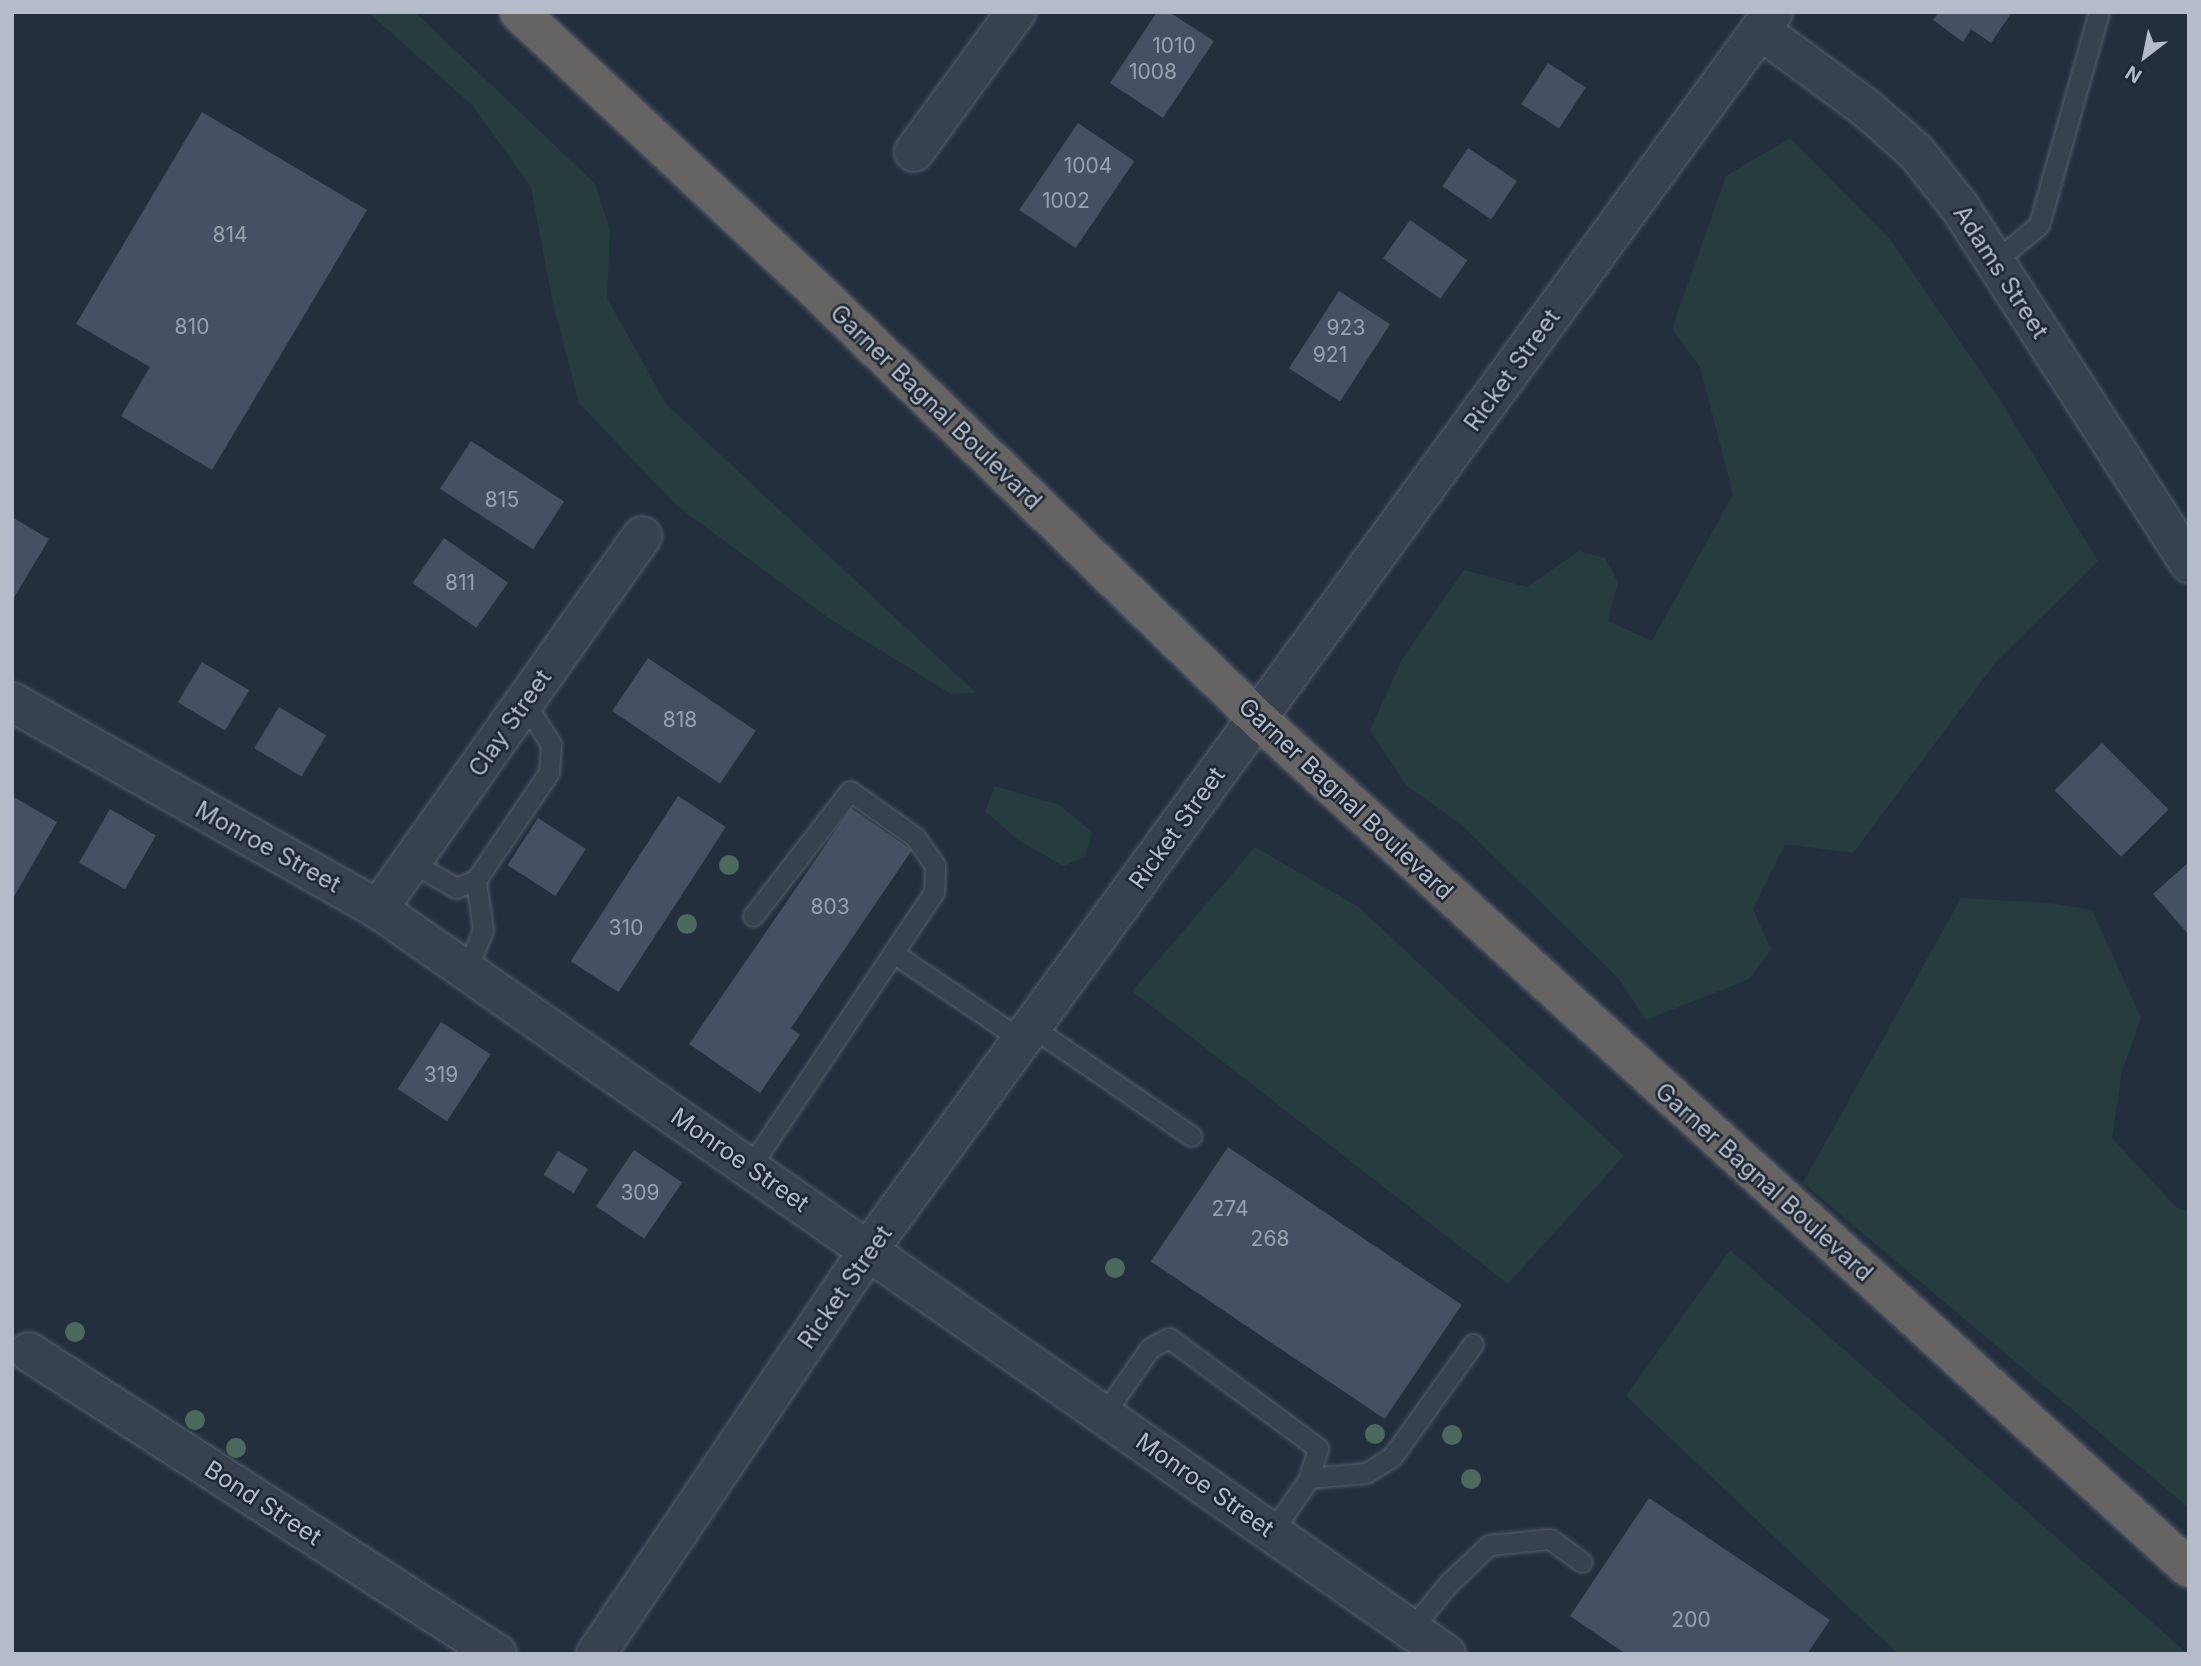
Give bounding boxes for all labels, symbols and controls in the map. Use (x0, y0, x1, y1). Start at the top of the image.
north arrow (2110, 21, 2180, 91)
house number: 1010 (1152, 33, 1196, 59)
house number: 1008 (1129, 59, 1177, 85)
text: N (2121, 61, 2146, 88)
house number: 1004 (1064, 153, 1112, 179)
house number: 1002 (1042, 188, 1090, 214)
street label: Adams Street (1947, 200, 2055, 344)
house number: 814 (212, 222, 248, 248)
street label: Garner Bagnal Boulevard (824, 298, 1048, 516)
street label: Ricket Street (1458, 303, 1566, 437)
house number: 810 (175, 314, 209, 340)
house number: 923 (1327, 315, 1365, 341)
house number: 921 (1313, 342, 1347, 368)
house number: 815 (485, 487, 519, 513)
house number: 811 (445, 570, 475, 596)
street label: Clay Street (463, 664, 557, 782)
street label: Garner Bagnal Boulevard (1233, 692, 1459, 906)
house number: 818 (663, 707, 697, 733)
street label: Ricket Street (1123, 761, 1231, 895)
street label: Monroe Street (190, 795, 346, 899)
house number: 803 (810, 894, 850, 920)
house number: 310 (609, 915, 643, 941)
house number: 319 (424, 1062, 458, 1088)
street label: Garner Bagnal Boulevard (1649, 1077, 1879, 1287)
street label: Monroe Street (665, 1102, 815, 1218)
house number: 309 (620, 1180, 660, 1206)
house number: 274 (1211, 1196, 1249, 1222)
street label: Ricket Street (792, 1220, 898, 1354)
house number: 268 (1251, 1226, 1289, 1252)
street label: Monroe Street (1130, 1427, 1280, 1543)
street label: Bond Street (199, 1455, 327, 1551)
house number: 200 (1671, 1607, 1711, 1633)

